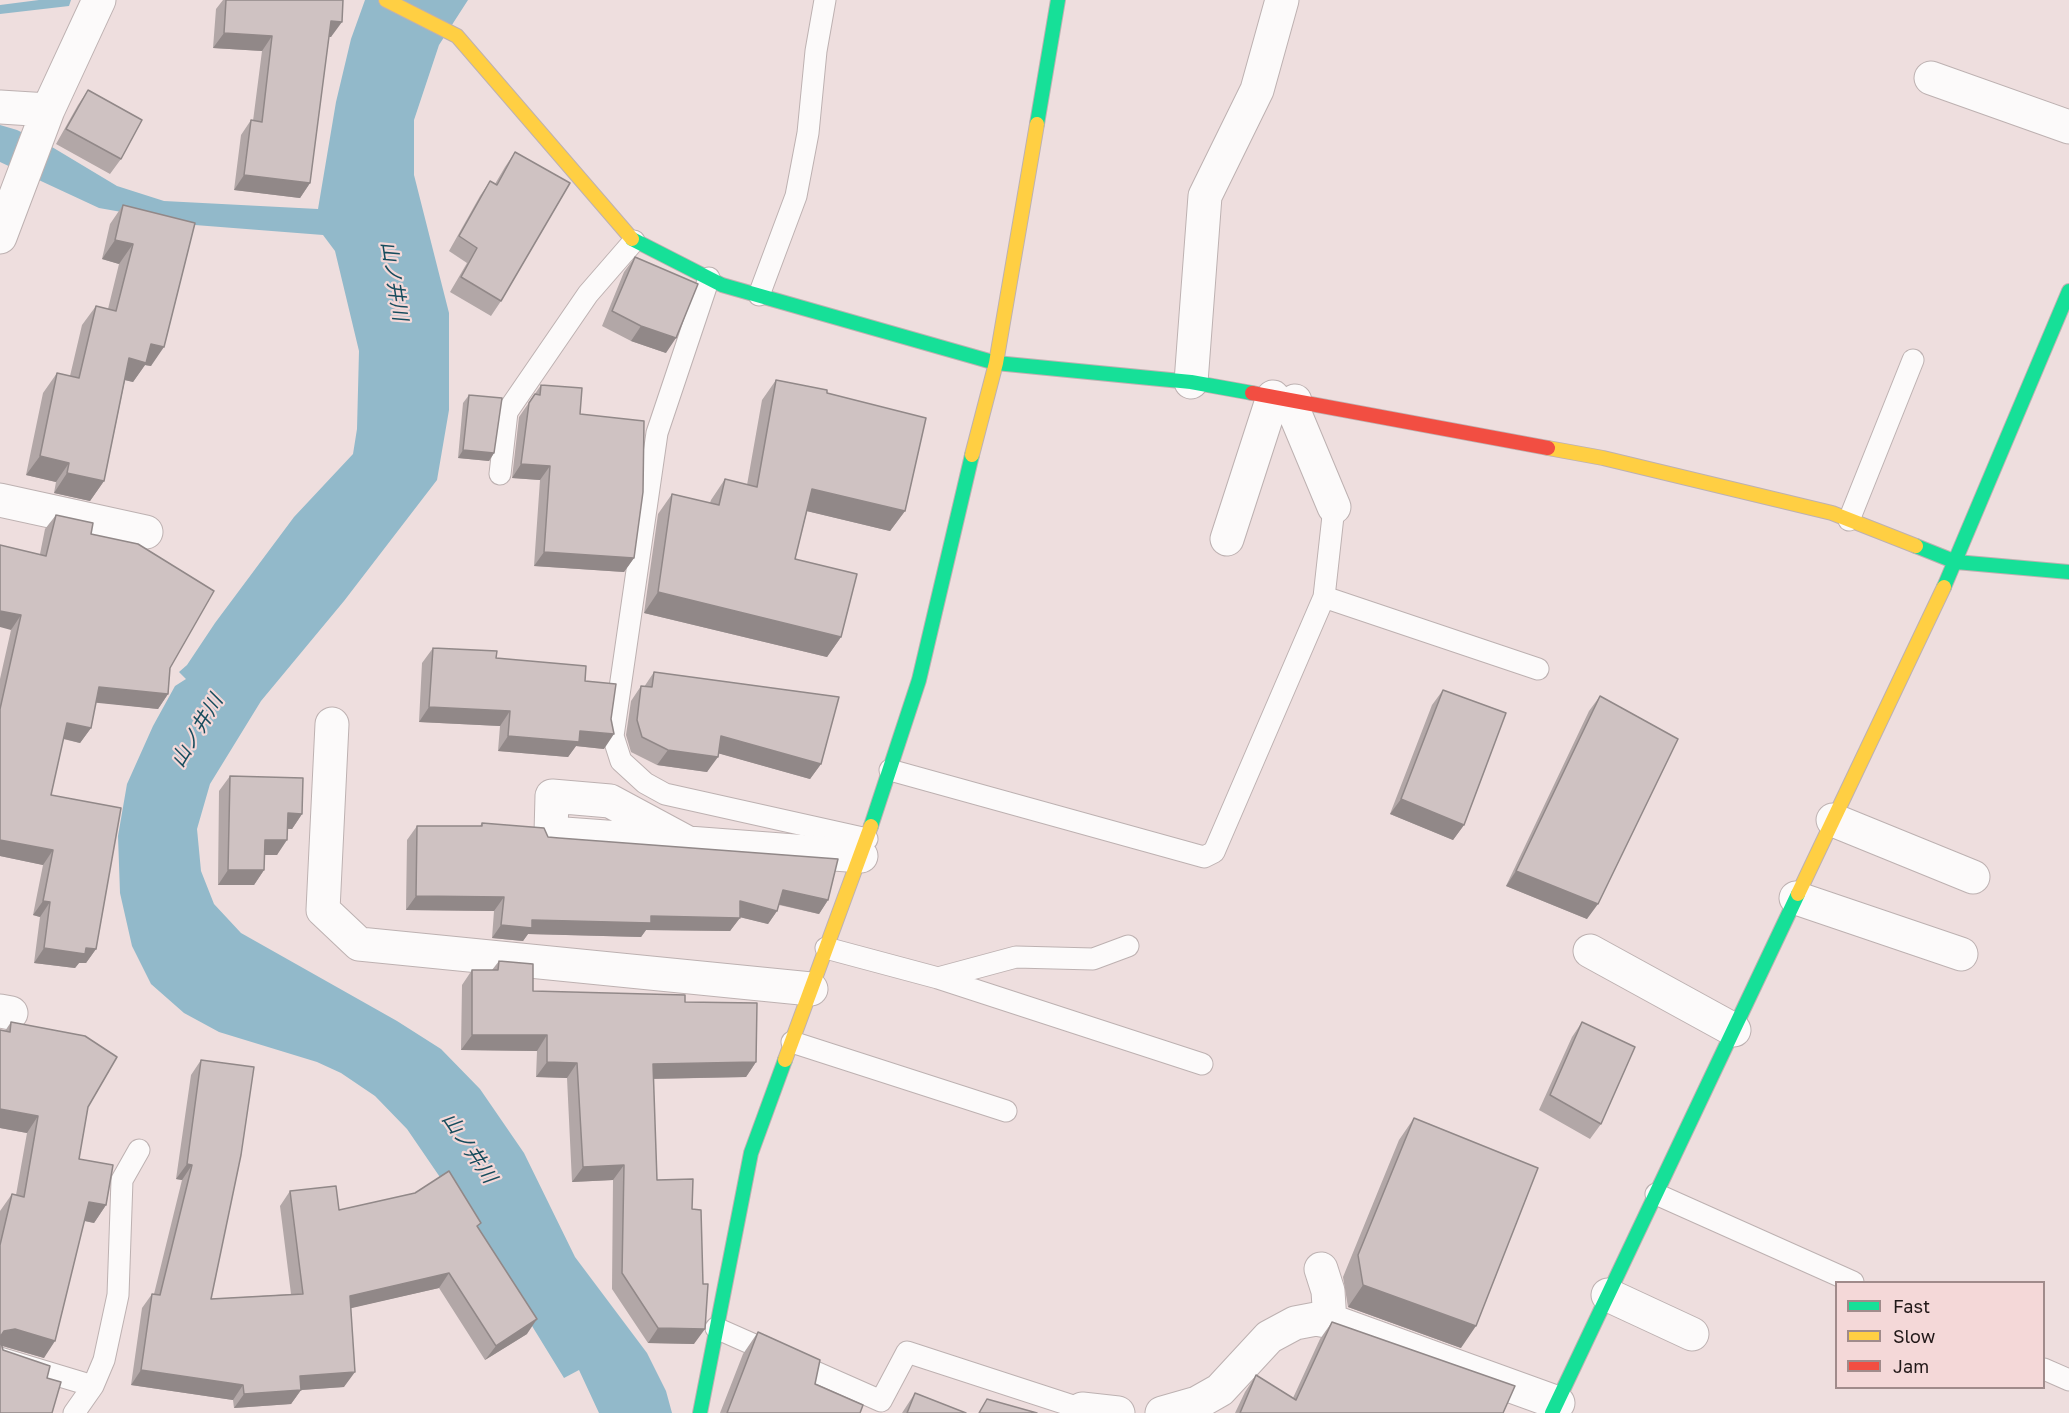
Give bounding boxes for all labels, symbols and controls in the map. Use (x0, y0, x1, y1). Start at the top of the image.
water label: 山ノ井川 (376, 240, 412, 322)
water label: 山ノ井川 (166, 691, 228, 771)
water label: 山ノ井川 (437, 1108, 501, 1188)
legend (1835, 1281, 2045, 1389)
text: Fast (1893, 1295, 1930, 1317)
text: Slow (1893, 1325, 1935, 1347)
text: Jam (1893, 1355, 1929, 1377)

